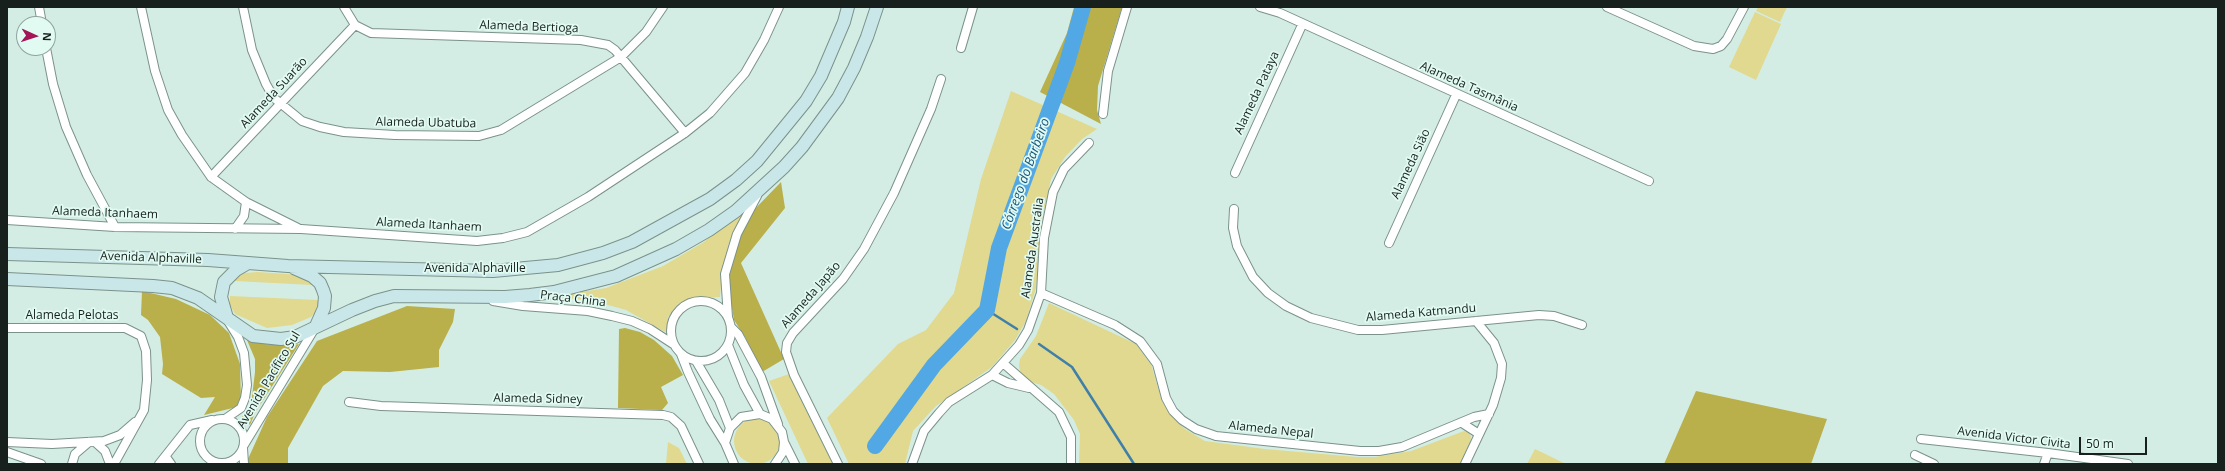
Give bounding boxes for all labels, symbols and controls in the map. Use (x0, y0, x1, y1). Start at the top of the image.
north arrow (16, 16, 56, 56)
street label: Alameda Bertioga (479, 18, 579, 36)
text: N (40, 32, 55, 41)
street label: Alameda Pataya (1232, 49, 1282, 137)
street label: Alameda Suarão (237, 55, 311, 131)
street label: Alameda Tasmânia (1418, 59, 1520, 115)
street label: Alameda Ubatuba (376, 115, 476, 131)
water label: Córrego do Barbeiro (999, 116, 1053, 232)
street label: Alameda Sião (1388, 127, 1434, 201)
street label: Alameda Austrália (1019, 197, 1047, 299)
street label: Alameda Itanhaem (52, 204, 158, 222)
street label: Alameda Itanhaem (376, 215, 482, 235)
street label: Avenida Alphaville (100, 249, 202, 267)
street label: Alameda Japão (778, 259, 844, 331)
street label: Avenida Alphaville (424, 262, 526, 276)
street label: Praça China (539, 288, 607, 310)
street label: Alameda Katmandu (1365, 301, 1477, 325)
street label: Alameda Pelotas (25, 309, 119, 323)
street label: Avenida Pacífico Sul (234, 329, 304, 431)
street label: Alameda Sidney (493, 391, 583, 407)
street label: Alameda Nepal (1228, 418, 1314, 442)
street label: Avenida Victor Civita (1957, 424, 2071, 452)
scale bar (2081, 429, 2149, 455)
text: 50 m (2086, 435, 2114, 452)

